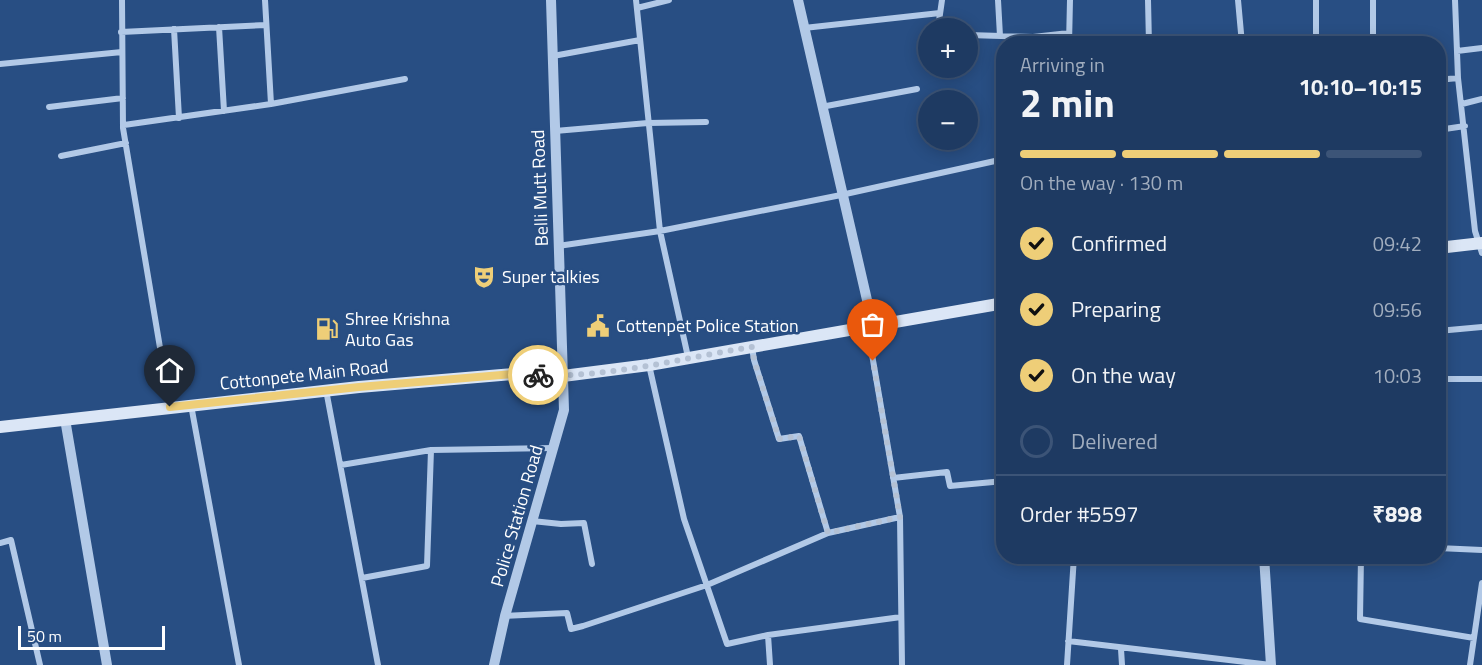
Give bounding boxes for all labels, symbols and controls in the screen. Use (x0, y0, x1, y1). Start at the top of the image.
map controls (918, 18, 978, 150)
button: + (918, 18, 978, 78)
text: Arriving in (1020, 49, 1105, 80)
text: 10:10–10:15 (1299, 70, 1422, 104)
text: 2 min (1020, 73, 1115, 132)
button: − (918, 90, 978, 150)
street label: Belli Mutt Road (524, 129, 555, 247)
text: On the way · 130 m (1020, 167, 1183, 198)
text: Confirmed (1071, 226, 1167, 260)
icon: check (1020, 227, 1053, 260)
text: 09:42 (1373, 228, 1422, 259)
place label: Super talkies (502, 263, 600, 290)
theatre icon: Super talkies (471, 264, 497, 290)
text: Preparing (1071, 292, 1161, 326)
icon: check (1020, 293, 1053, 326)
text: 09:56 (1373, 294, 1422, 325)
pin (847, 299, 898, 361)
place label: Shree Krishna Auto Gas (345, 305, 450, 353)
icon: bag (856, 308, 889, 341)
place label: Cottenpet Police Station (616, 312, 799, 339)
public building icon: Cottenpet Police Station (585, 313, 611, 339)
fuel station icon: Shree Krishna Auto Gas (314, 316, 340, 342)
pin (144, 345, 195, 407)
courier (508, 345, 568, 405)
street label: Cottonpete Main Road (218, 352, 390, 397)
icon: home (153, 354, 186, 387)
text: On the way (1071, 358, 1176, 392)
icon: bike (522, 359, 555, 392)
icon: check (1020, 359, 1053, 392)
text: 10:03 (1373, 360, 1422, 391)
text: Delivered (1071, 424, 1158, 458)
street label: Police Station Road (483, 442, 550, 590)
text: Order #5597 (1020, 497, 1139, 531)
text: ₹898 (1372, 497, 1422, 531)
scale bar (18, 623, 165, 650)
text: 50 m (27, 624, 62, 648)

